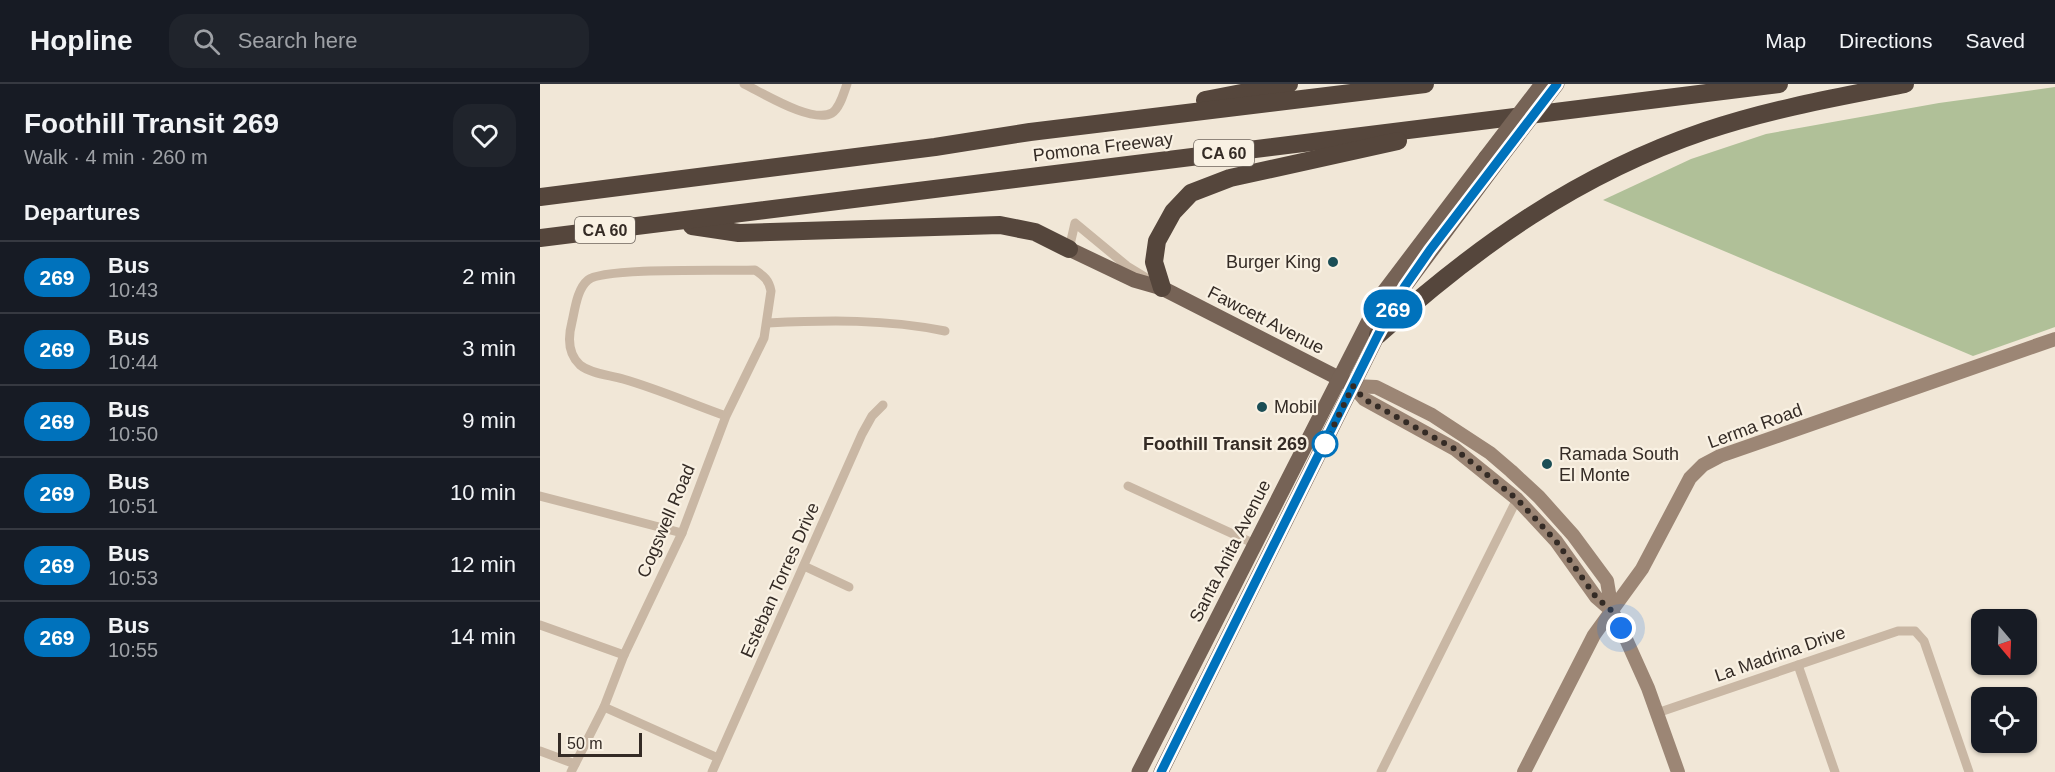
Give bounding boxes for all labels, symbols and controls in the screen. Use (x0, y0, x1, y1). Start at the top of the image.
search box (169, 14, 589, 68)
text: Hopline (30, 25, 133, 56)
icon: search (190, 25, 223, 58)
text: Search here (238, 28, 358, 53)
text: Map (1765, 29, 1806, 52)
text: Directions (1839, 29, 1932, 52)
text: Saved (1965, 29, 2025, 52)
button: heart (453, 104, 516, 167)
text: Foothill Transit 269 (24, 108, 279, 139)
street label: Pomona Freeway (1032, 128, 1174, 166)
road number: CA 60 (1194, 140, 1254, 166)
text: Walk · 4 min · 260 m (24, 146, 208, 168)
text: Departures (24, 200, 140, 225)
road number: CA 60 (575, 217, 635, 243)
place label: Burger King (1226, 252, 1321, 272)
text: Bus (108, 253, 150, 278)
marker: Burger King (1326, 255, 1340, 269)
text: 2 min (462, 264, 516, 289)
text: 269 (39, 266, 75, 289)
text: 10:43 (108, 279, 158, 301)
street label: Fawcett Avenue (1205, 282, 1327, 358)
line badge: 269 (1358, 290, 1428, 328)
text: 269 (1375, 298, 1411, 321)
text: Bus (108, 325, 150, 350)
text: 3 min (462, 336, 516, 361)
text: 269 (39, 338, 75, 361)
text: 10:44 (108, 351, 158, 373)
text: Bus (108, 397, 150, 422)
place label: Mobil (1274, 397, 1317, 417)
marker: Mobil (1255, 400, 1269, 414)
street label: Lerma Road (1705, 400, 1805, 452)
text: 9 min (462, 408, 516, 433)
text: 269 (39, 410, 75, 433)
text: 10:50 (108, 423, 158, 445)
marker: Foothill Transit 269 (1312, 431, 1338, 457)
place label: Foothill Transit 269 (1143, 434, 1307, 454)
place label: Ramada South El Monte (1559, 444, 1679, 485)
marker: Ramada South El Monte (1540, 457, 1554, 471)
street label: Cogswell Road (633, 461, 699, 581)
text: Bus (108, 469, 150, 494)
street label: Santa Anita Avenue (1185, 477, 1275, 625)
text: 10 min (450, 480, 516, 505)
text: 269 (39, 482, 75, 505)
text: 10:51 (108, 495, 158, 517)
street label: Esteban Torres Drive (737, 499, 823, 661)
text: Bus (108, 541, 150, 566)
text: 12 min (450, 552, 516, 577)
text: 269 (39, 554, 75, 577)
text: 10:53 (108, 567, 158, 589)
north arrow (1971, 609, 2037, 675)
map controls (1971, 609, 2037, 753)
text: Bus (108, 613, 150, 638)
your location (1606, 613, 1636, 643)
street label: La Madrina Drive (1712, 622, 1848, 686)
text: 14 min (450, 624, 516, 649)
text: 269 (39, 626, 75, 649)
text: 10:55 (108, 639, 158, 661)
button: locate (1971, 687, 2037, 753)
scale bar (558, 730, 642, 758)
text: 50 m (567, 735, 603, 752)

